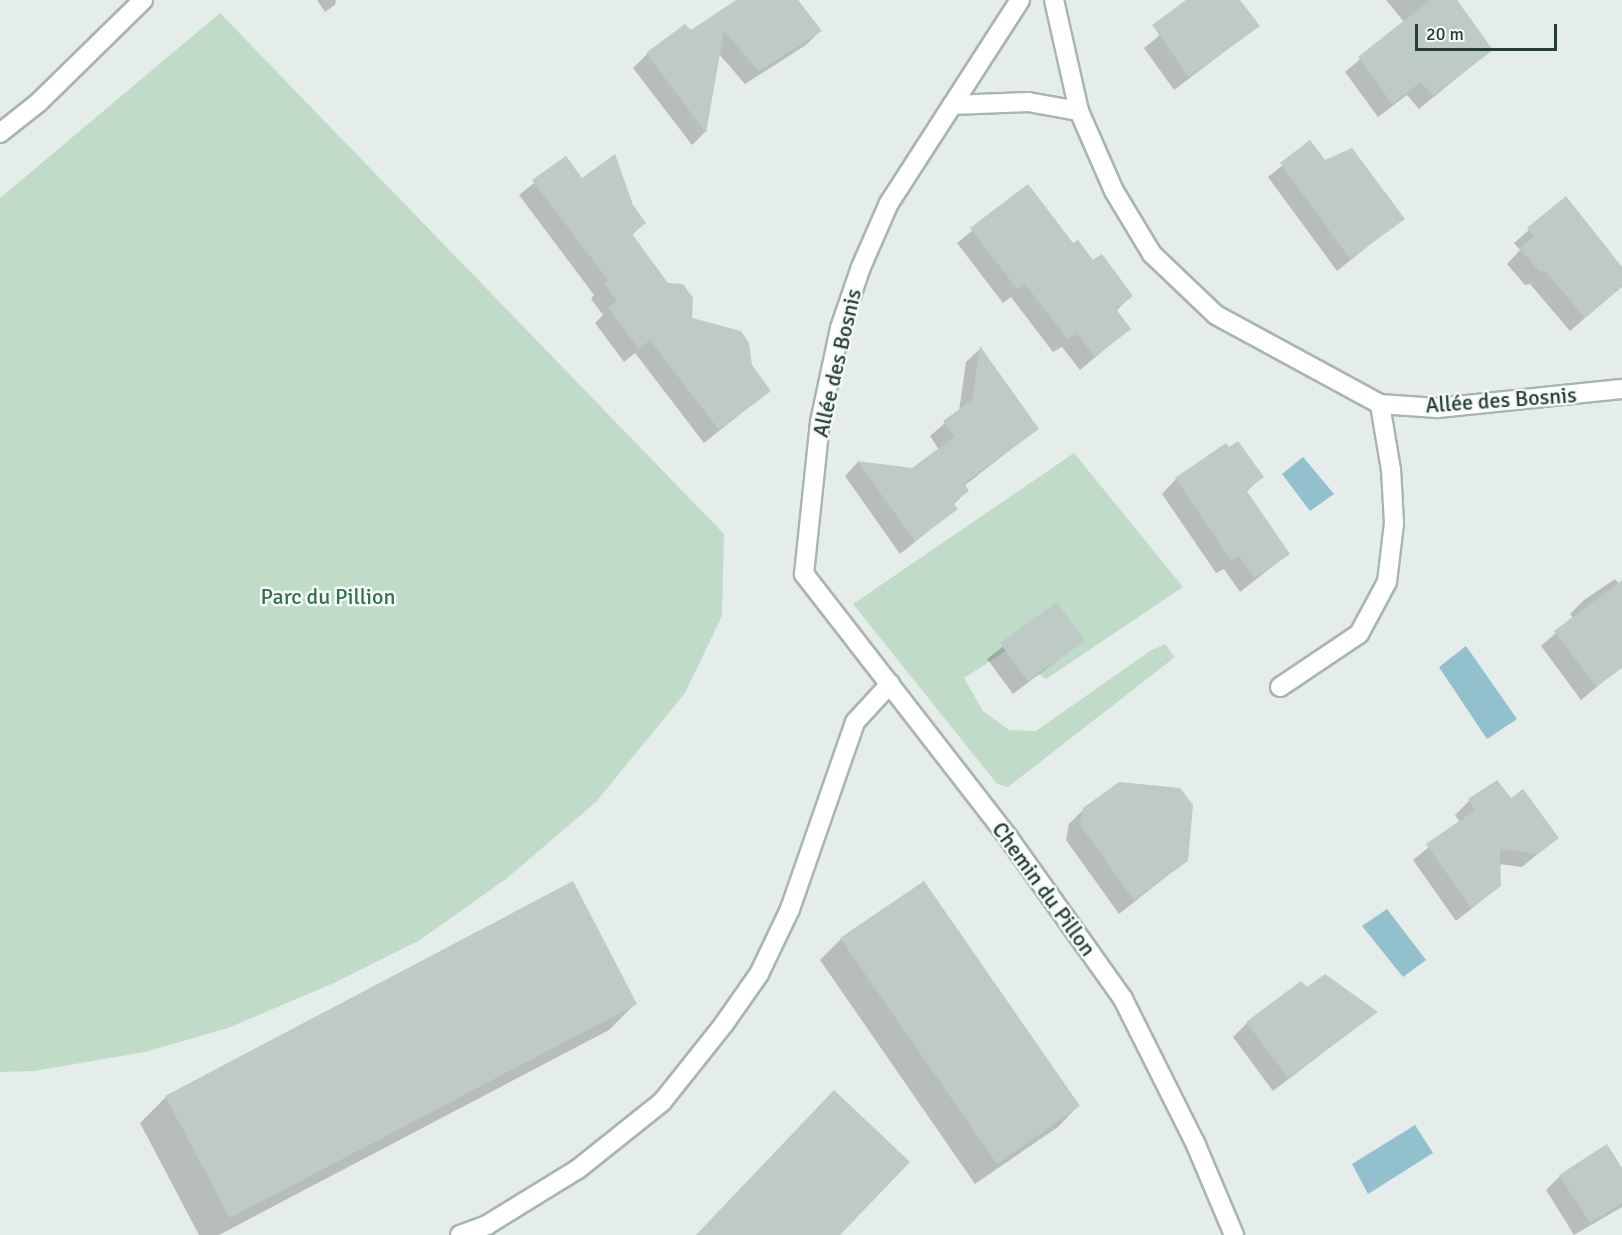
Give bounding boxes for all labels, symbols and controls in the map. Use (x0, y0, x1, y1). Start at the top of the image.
scale bar (1418, 12, 1560, 50)
text: 20 m (1426, 23, 1464, 45)
street label: Allée des Bosnis (807, 286, 867, 440)
street label: Allée des Bosnis (1424, 382, 1578, 418)
park label: Parc du Pillion (260, 584, 396, 610)
street label: Chemin du Pillon (986, 817, 1102, 961)

